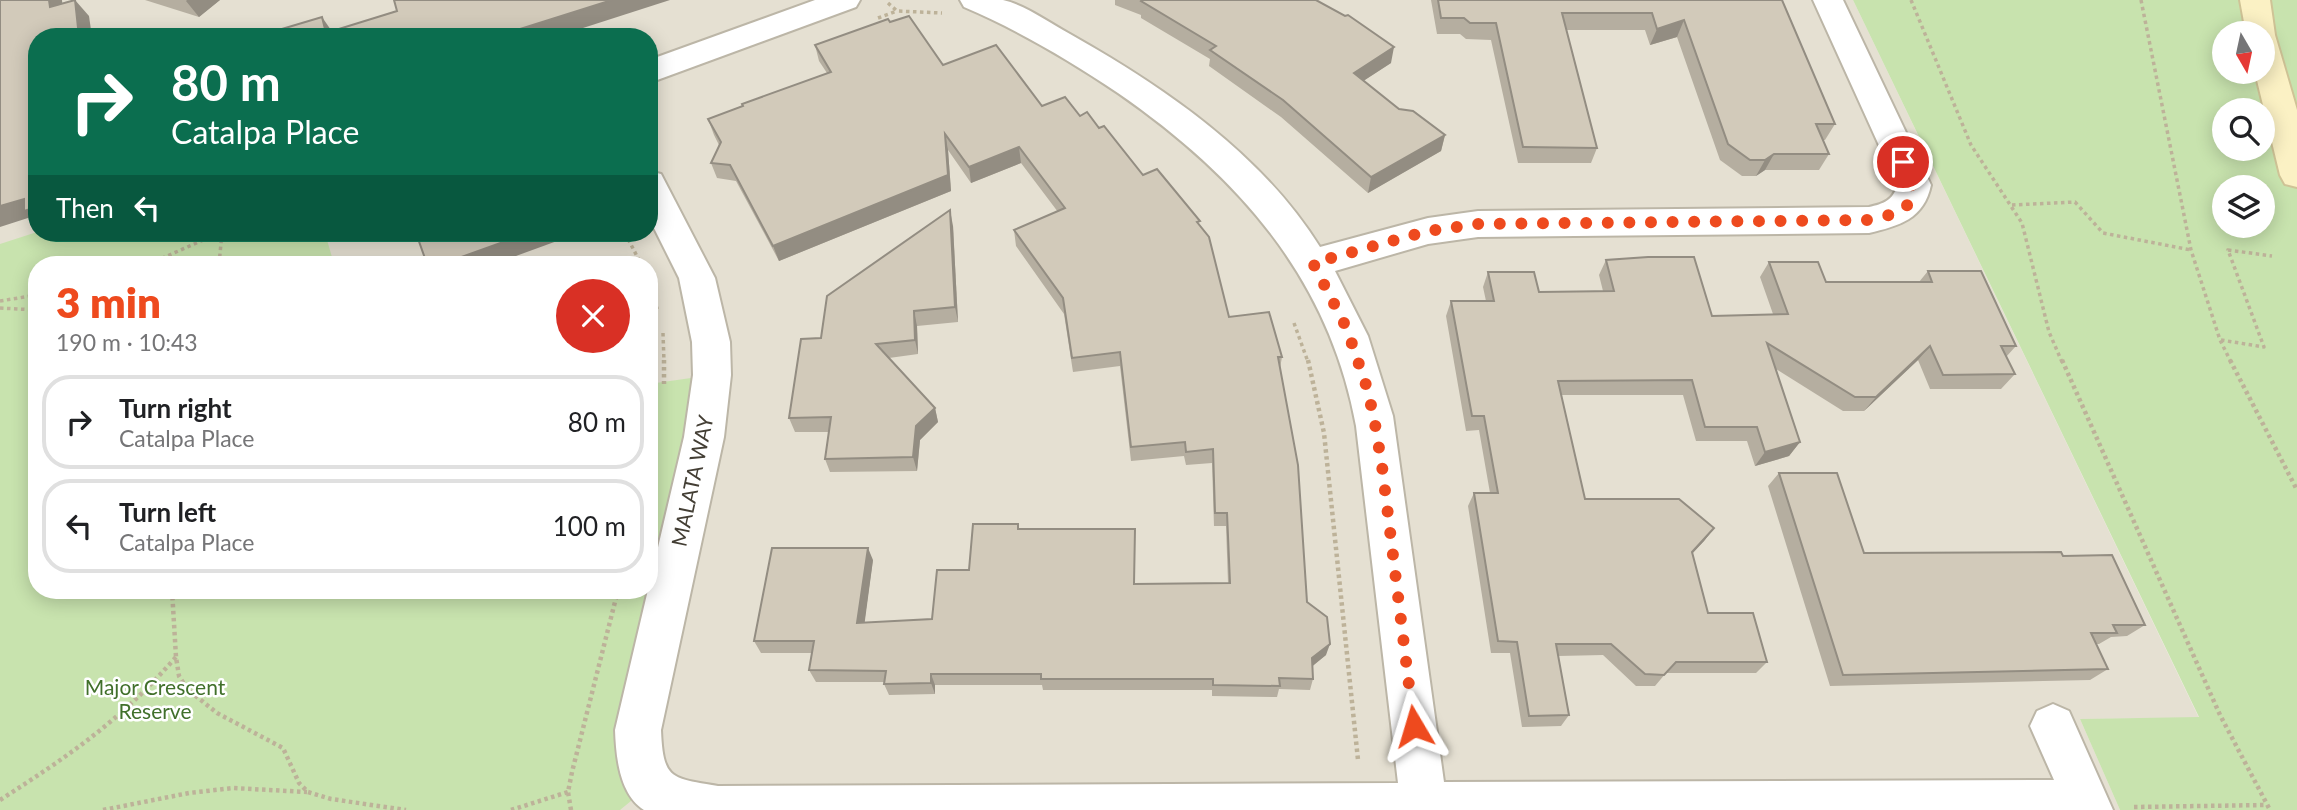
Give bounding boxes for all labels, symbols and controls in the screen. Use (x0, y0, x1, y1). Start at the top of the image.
north arrow (2212, 21, 2275, 84)
map controls (2212, 21, 2275, 238)
text: 80 m (171, 53, 281, 111)
icon: right (56, 56, 147, 147)
button: search (2212, 98, 2275, 161)
text: Catalpa Place (171, 112, 360, 151)
pin (1873, 132, 1933, 192)
icon: arrive (1884, 143, 1922, 181)
button: layers (2212, 175, 2275, 238)
icon: left (128, 189, 166, 227)
text: Then (56, 192, 114, 224)
text: 3 min (56, 277, 161, 327)
button: close (556, 279, 630, 353)
text: 190 m · 10:43 (56, 328, 198, 356)
text: Turn right (119, 392, 232, 424)
icon: right (60, 403, 98, 441)
text: 80 m (568, 406, 626, 438)
street label: MALATA WAY (665, 412, 718, 549)
text: Catalpa Place (119, 424, 254, 452)
text: Turn left (119, 496, 216, 528)
icon: left (60, 507, 98, 545)
text: 100 m (553, 510, 626, 542)
text: Catalpa Place (119, 528, 254, 556)
park label: Major Crescent Reserve (85, 674, 226, 723)
position arrow (1377, 689, 1451, 763)

